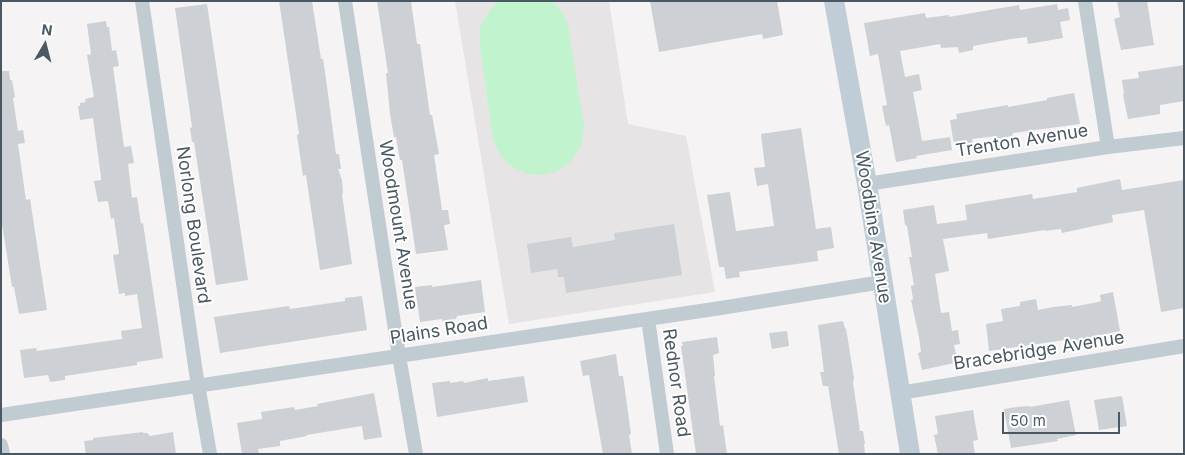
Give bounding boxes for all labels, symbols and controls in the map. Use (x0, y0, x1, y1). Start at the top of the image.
north arrow (20, 20, 70, 70)
text: N (41, 20, 54, 39)
street label: Trenton Avenue (954, 120, 1090, 162)
street label: Woodmount Avenue (374, 139, 422, 311)
street label: Norlong Boulevard (171, 145, 215, 305)
street label: Woodbine Avenue (850, 149, 896, 305)
street label: Plains Road (388, 313, 490, 349)
street label: Rednor Road (658, 327, 694, 439)
street label: Bracebridge Avenue (952, 327, 1126, 375)
scale bar (1005, 402, 1122, 434)
text: 50 m (1010, 411, 1046, 430)

